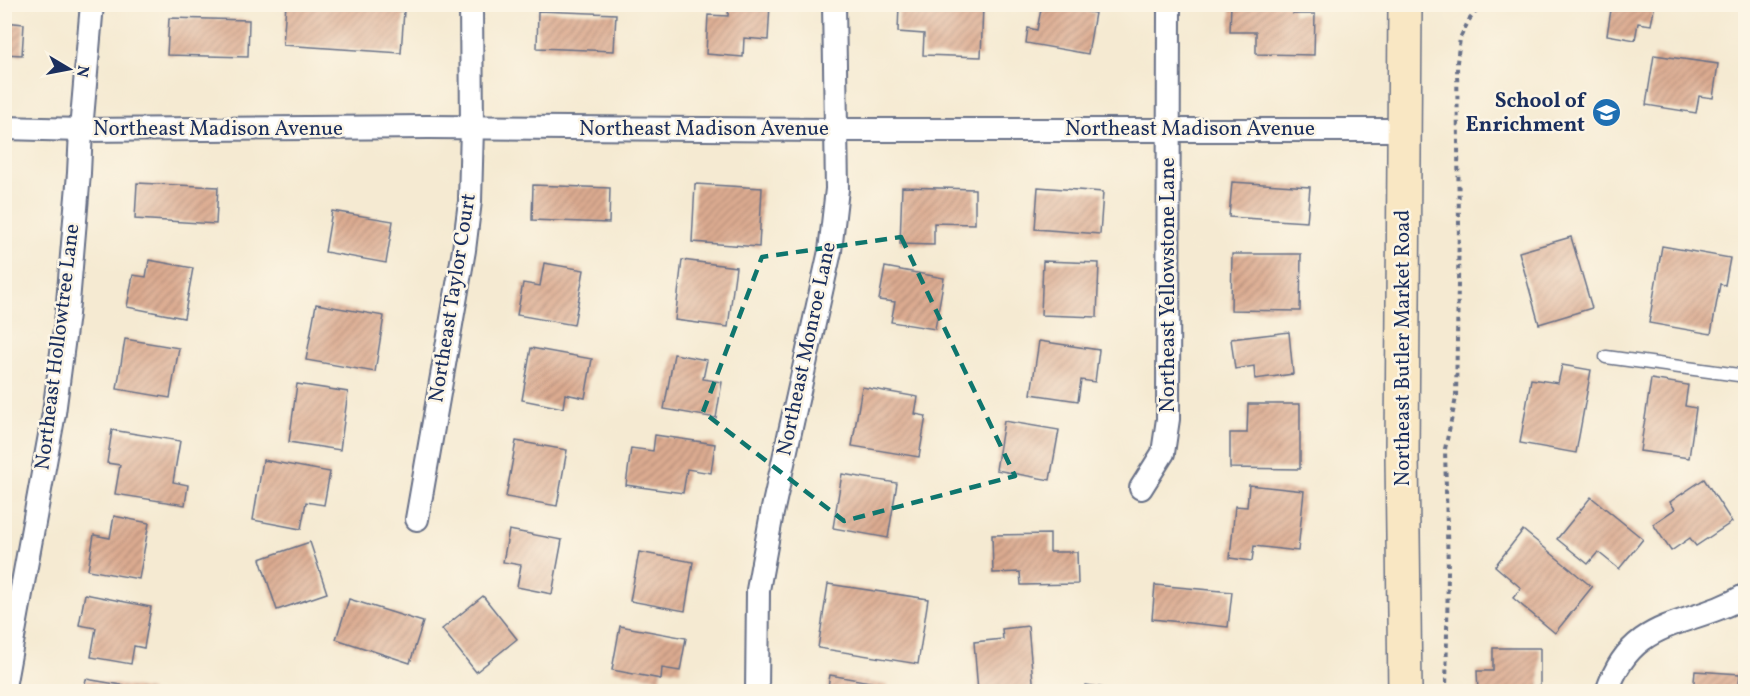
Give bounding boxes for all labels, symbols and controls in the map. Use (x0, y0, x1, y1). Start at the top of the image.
north arrow (39, 39, 99, 99)
text: N (70, 64, 94, 79)
place label: School of Enrichment (1465, 87, 1587, 140)
school or university icon: School of Enrichment (1590, 97, 1622, 129)
street label: Northeast Madison Avenue (93, 115, 343, 144)
street label: Northeast Madison Avenue (579, 115, 829, 144)
street label: Northeast Madison Avenue (1065, 115, 1315, 144)
street label: Northeast Yellowstone Lane (1154, 157, 1183, 413)
street label: Northeast Taylor Court (422, 191, 484, 405)
street label: Northeast Butler Market Road (1389, 210, 1418, 486)
street label: Northeast Hollowtree Lane (28, 222, 88, 472)
street label: Northeast Monroe Lane (770, 239, 844, 459)

